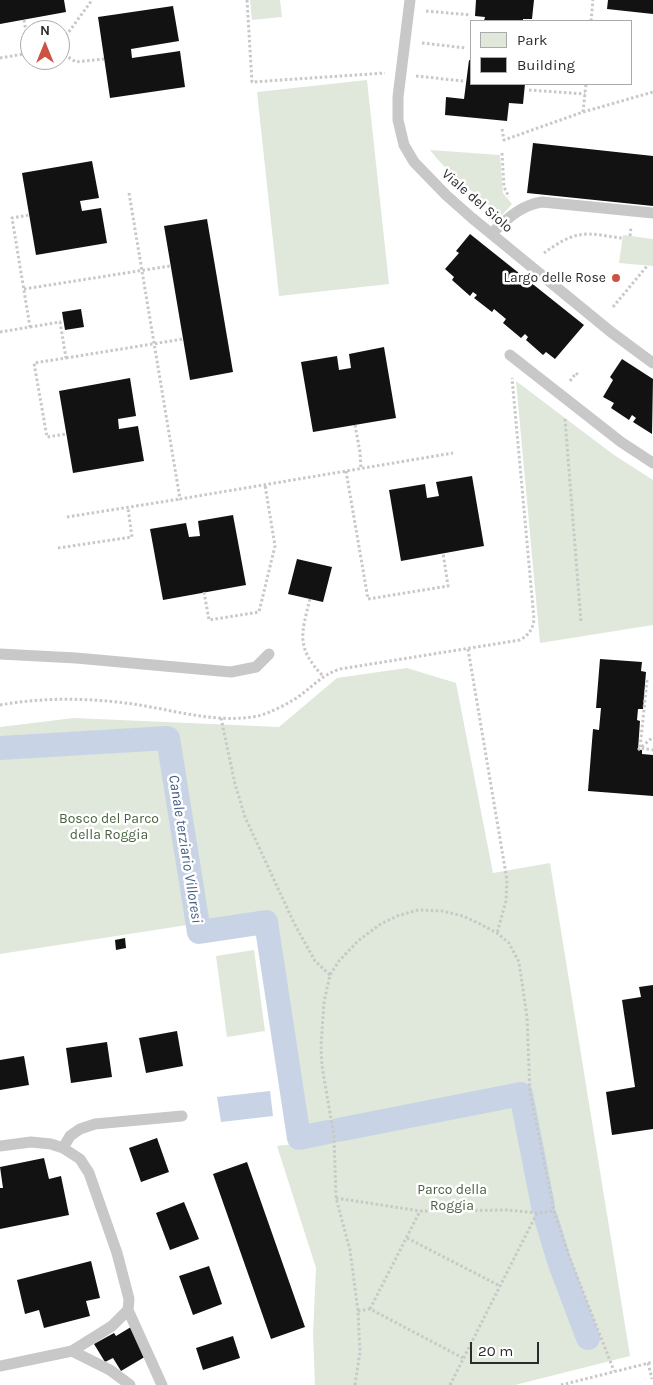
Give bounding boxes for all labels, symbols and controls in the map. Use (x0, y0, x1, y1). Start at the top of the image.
north arrow (20, 20, 70, 70)
legend (470, 20, 633, 85)
text: N (40, 22, 50, 39)
text: Park (517, 31, 547, 49)
text: Building (517, 56, 575, 74)
street label: Viale del Siolo (438, 166, 516, 236)
place label: Largo delle Rose (503, 270, 606, 286)
marker: Largo delle Rose (610, 272, 622, 284)
water label: Canale terziario Villoresi (164, 773, 206, 925)
park label: Bosco del Parco della Roggia (59, 811, 159, 844)
park label: Parco della Roggia (417, 1182, 487, 1214)
scale bar (473, 1332, 542, 1364)
text: 20 m (478, 1342, 513, 1360)

